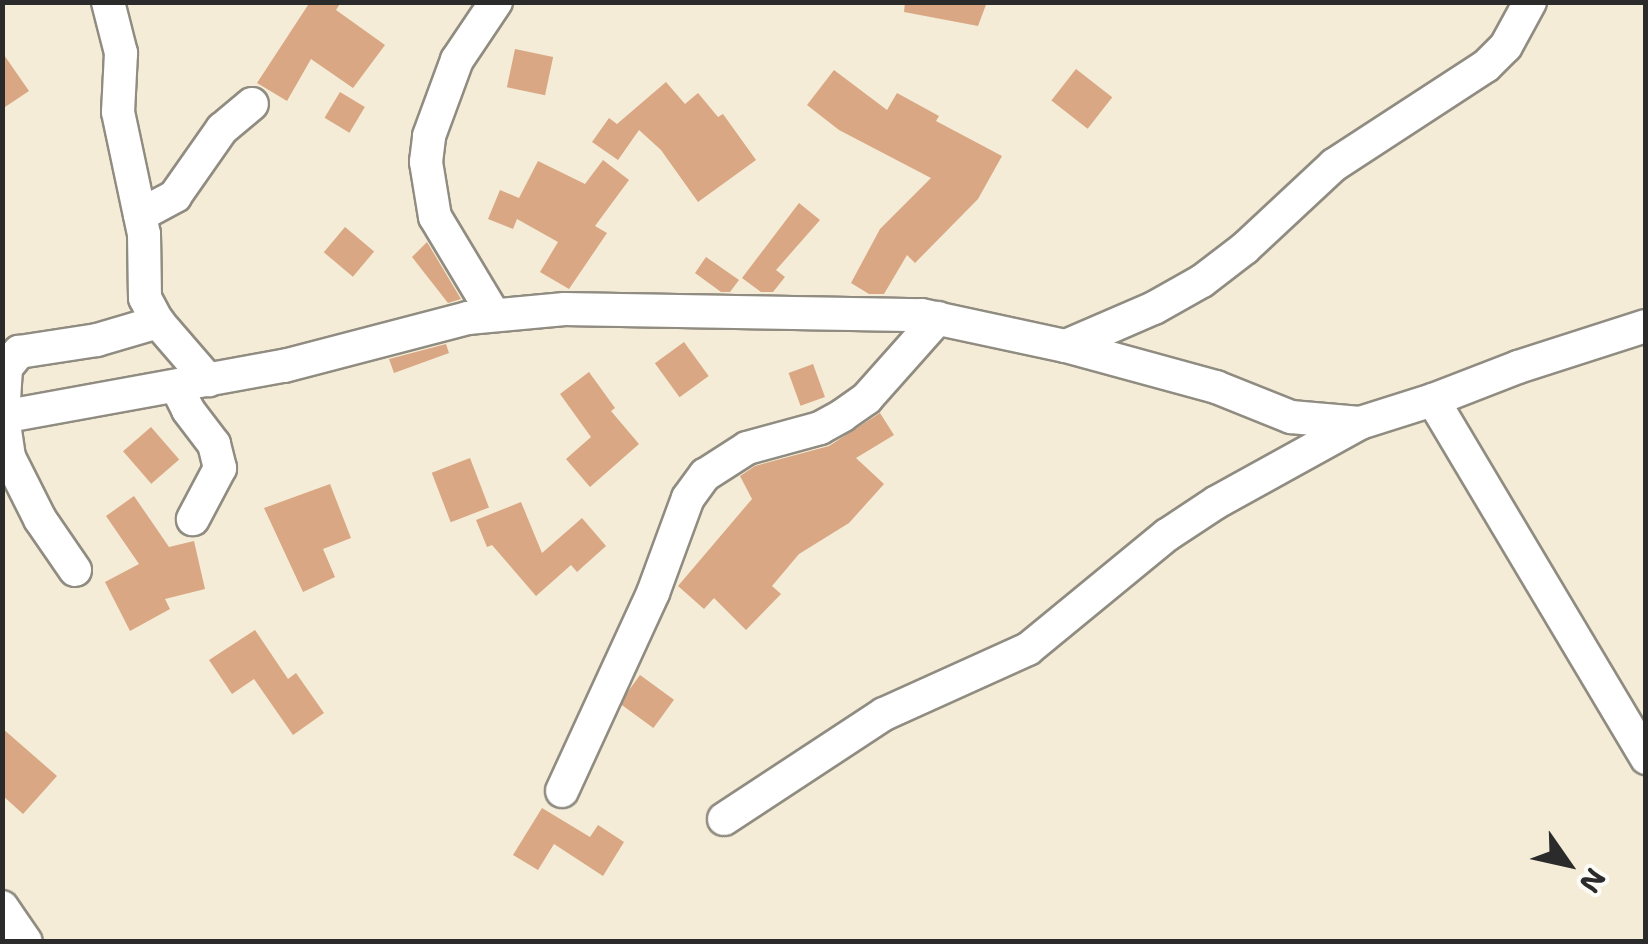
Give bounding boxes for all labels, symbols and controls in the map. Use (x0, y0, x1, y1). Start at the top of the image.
north arrow (1518, 814, 1618, 914)
text: N (1571, 861, 1615, 901)

